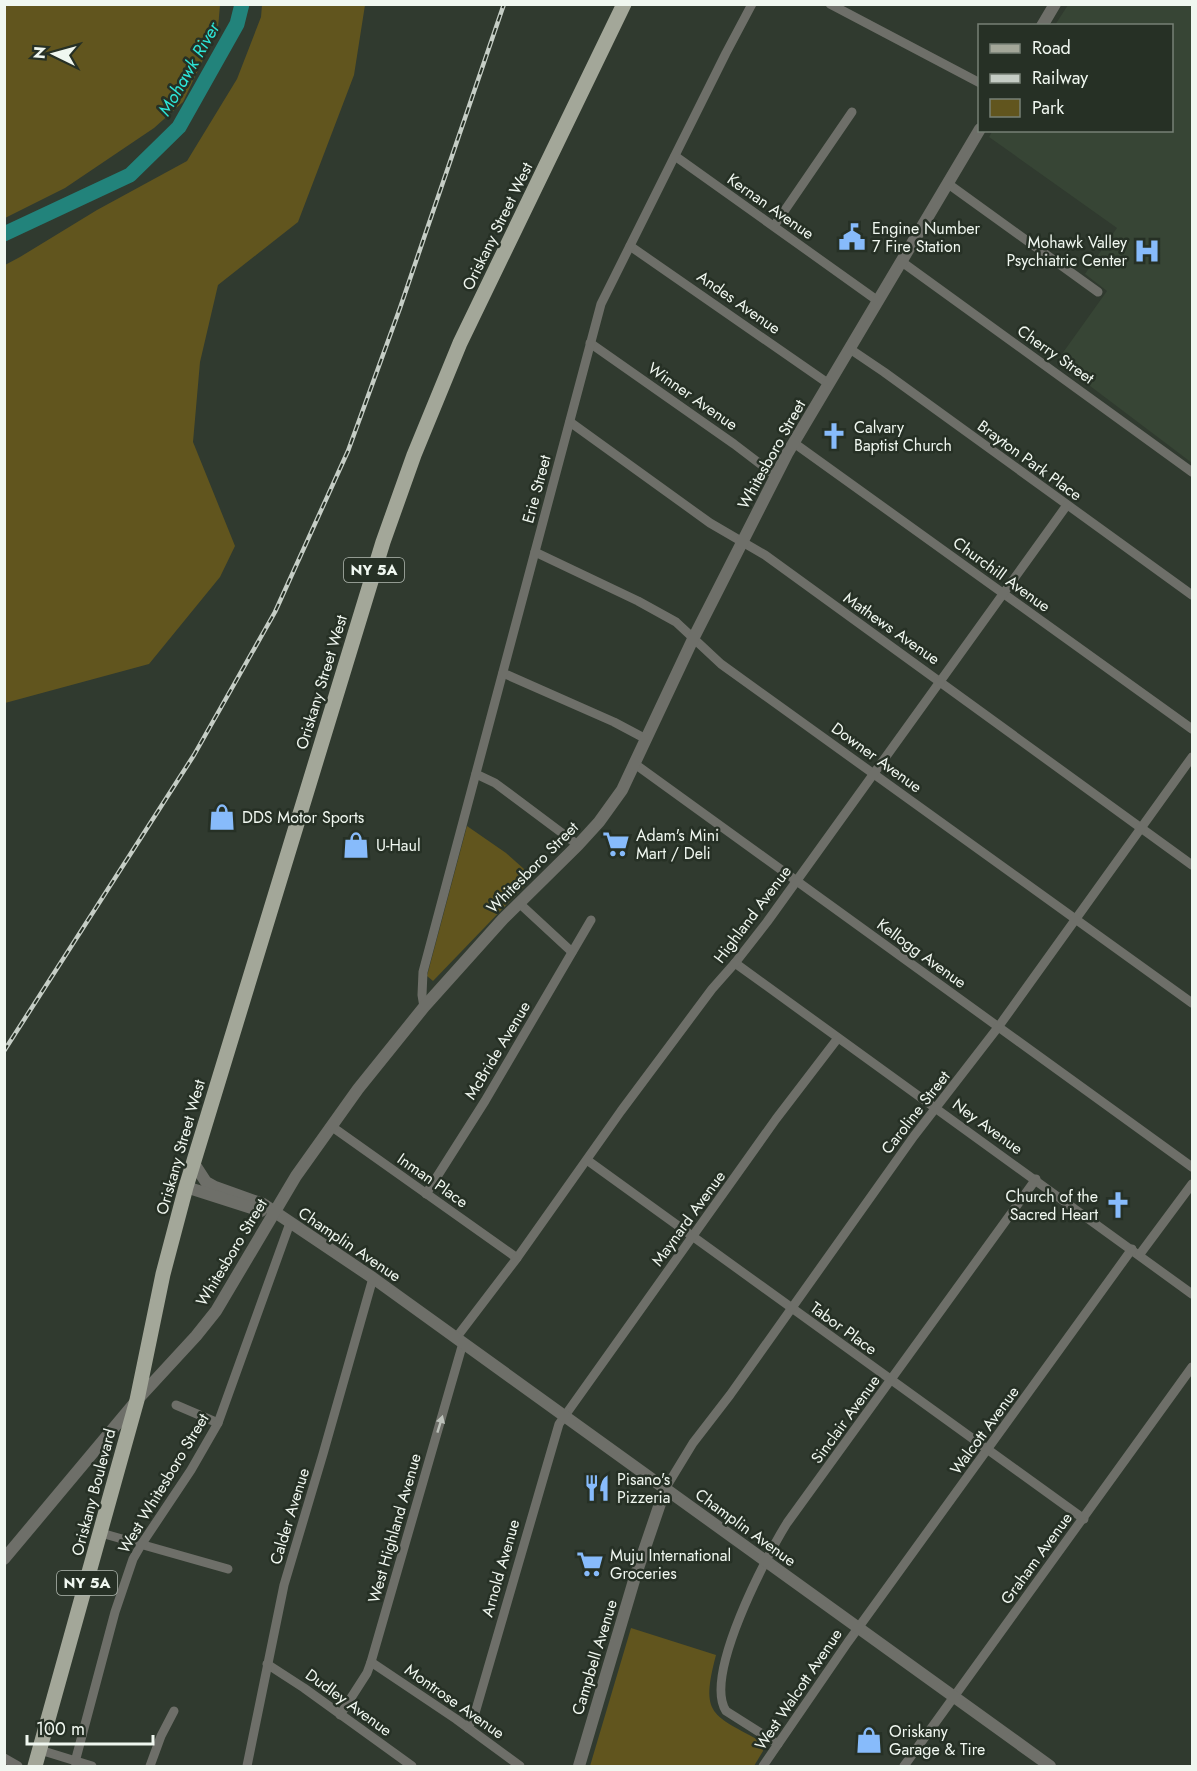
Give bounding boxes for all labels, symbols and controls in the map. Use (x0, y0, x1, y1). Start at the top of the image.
water label: Mohawk River (152, 16, 227, 121)
north arrow (24, 24, 84, 84)
legend (978, 24, 1173, 132)
text: Road (1032, 35, 1071, 61)
text: N (28, 45, 52, 60)
text: Railway (1032, 65, 1088, 91)
text: Park (1032, 95, 1064, 121)
street label: Oriskany Street West (456, 158, 538, 294)
street label: Kernan Avenue (723, 168, 819, 245)
place label: Engine Number 7 Fire Station (872, 217, 981, 258)
public building icon: Engine Number 7 Fire Station (837, 222, 867, 252)
place label: Mohawk Valley Psychiatric Center (1007, 231, 1128, 272)
hospital icon: Mohawk Valley Psychiatric Center (1132, 236, 1162, 266)
street label: Andes Avenue (692, 265, 785, 340)
street label: Cherry Street (1013, 319, 1099, 389)
street label: Winner Avenue (643, 357, 742, 436)
street label: Whitesboro Street (732, 395, 811, 513)
street label: Brayton Park Place (973, 415, 1087, 506)
place label: Calvary Baptist Church (854, 416, 952, 457)
church icon: Calvary Baptist Church (819, 421, 849, 451)
street label: Erie Street (516, 452, 557, 526)
street label: Churchill Avenue (948, 531, 1055, 618)
road number: NY 5A (344, 558, 404, 582)
street label: Mathews Avenue (839, 587, 945, 670)
street label: Oriskany Street West (290, 612, 353, 752)
street label: Downer Avenue (827, 717, 927, 798)
shop icon: DDS Motor Sports (207, 802, 237, 832)
place label: DDS Motor Sports (242, 806, 364, 829)
street label: Whitesboro Street (481, 816, 584, 919)
place label: Adam's Mini Mart / Deli (636, 824, 719, 865)
supermarket icon: Adam's Mini Mart / Deli (601, 829, 631, 859)
shop icon: U-Haul (341, 830, 371, 860)
place label: U-Haul (376, 834, 421, 857)
street label: Highland Avenue (708, 861, 797, 968)
street label: Kellogg Avenue (872, 913, 971, 994)
street label: McBride Avenue (459, 997, 536, 1104)
street label: Caroline Street (876, 1066, 955, 1159)
street label: Oriskany Street West (150, 1077, 211, 1217)
street label: Ney Avenue (948, 1093, 1028, 1160)
street label: Inman Place (393, 1148, 473, 1213)
street label: Maynard Avenue (646, 1166, 731, 1271)
place label: Church of the Sacred Heart (1006, 1185, 1098, 1226)
church icon: Church of the Sacred Heart (1103, 1190, 1133, 1220)
street label: Whitesboro Street (190, 1194, 273, 1310)
street label: Champlin Avenue (294, 1201, 406, 1287)
street label: Tabor Place (806, 1296, 882, 1361)
street label: Sinclair Avenue (805, 1370, 885, 1468)
street label: Walcott Avenue (944, 1381, 1024, 1479)
street label: West Whitesboro Street (112, 1409, 214, 1558)
one-way arrow (436, 1415, 445, 1433)
street label: Oriskany Boulevard (65, 1426, 122, 1558)
street label: West Highland Avenue (362, 1451, 427, 1606)
street label: Calder Avenue (264, 1465, 315, 1567)
place label: Pisano's Pizzeria (617, 1468, 670, 1509)
restaurant icon: Pisano's Pizzeria (582, 1473, 612, 1503)
street label: Champlin Avenue (691, 1483, 801, 1572)
street label: Graham Avenue (995, 1508, 1078, 1609)
street label: Arnold Avenue (476, 1517, 525, 1620)
place label: Muju International Groceries (610, 1544, 731, 1585)
supermarket icon: Muju International Groceries (575, 1549, 605, 1579)
road number: NY 5A (57, 1571, 117, 1595)
street label: Campbell Avenue (566, 1597, 623, 1718)
street label: West Walcott Avenue (749, 1624, 848, 1755)
street label: Montrose Avenue (400, 1658, 509, 1744)
street label: Dudley Avenue (301, 1663, 397, 1742)
scale bar (27, 1708, 153, 1746)
text: 100 m (36, 1716, 85, 1742)
place label: Oriskany Garage & Tire (889, 1720, 985, 1761)
shop icon: Oriskany Garage & Tire (854, 1725, 884, 1755)

